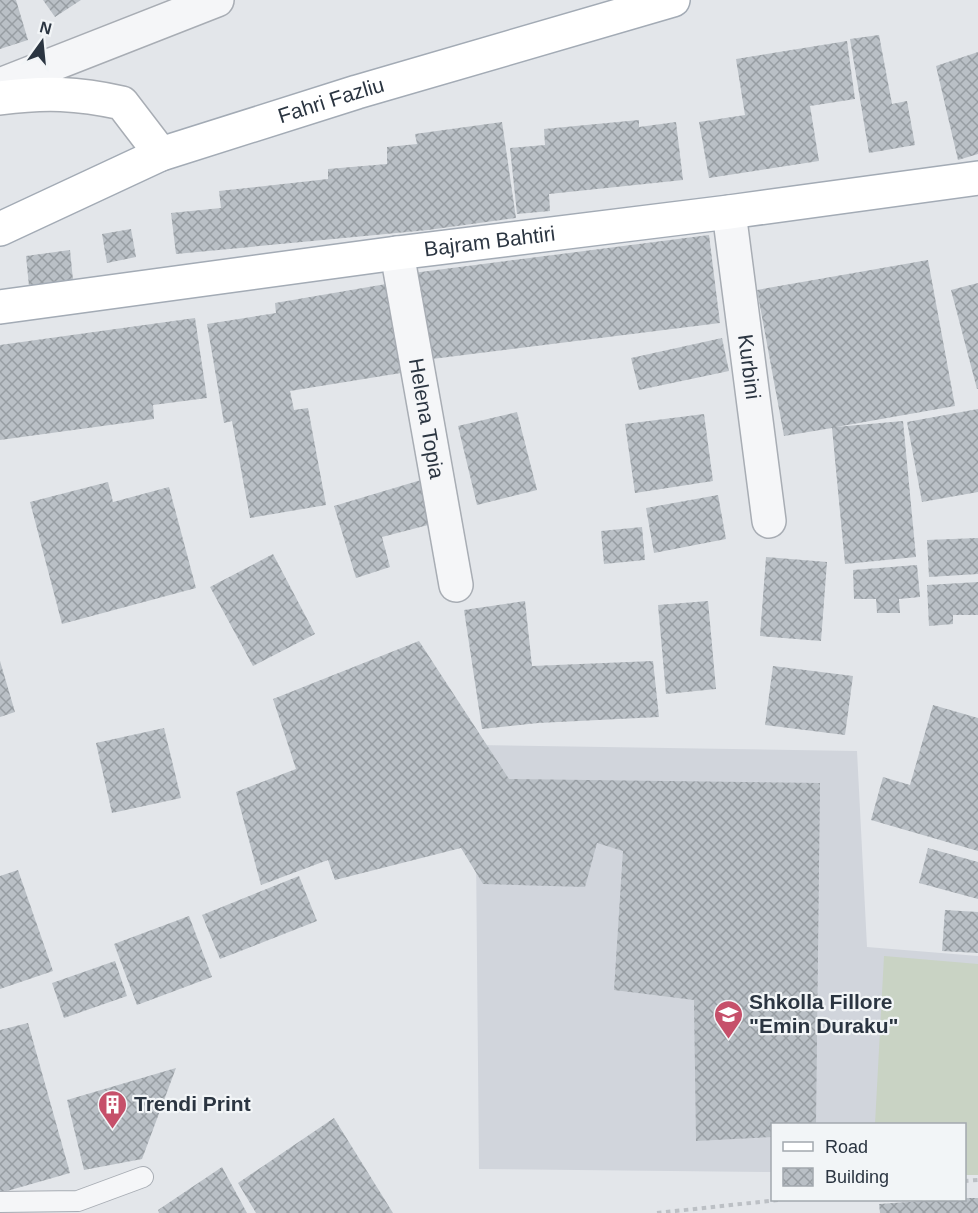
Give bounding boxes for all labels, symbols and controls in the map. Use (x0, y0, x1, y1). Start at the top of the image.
north arrow (12, 12, 72, 72)
text: N (38, 18, 54, 38)
street label: Fahri Fazliu (275, 73, 387, 127)
street label: Bajram Bahtiri (423, 222, 556, 261)
street label: Kurbini (734, 333, 765, 401)
street label: Helena Topia (405, 356, 449, 481)
place label: Shkolla Fillore "Emin Duraku" (749, 990, 898, 1037)
school or university icon: Shkolla Fillore "Emin Duraku" (712, 998, 744, 1040)
building icon: Trendi Print (97, 1088, 129, 1130)
place label: Trendi Print (134, 1092, 251, 1115)
legend (771, 1123, 966, 1201)
text: Road (825, 1137, 868, 1157)
text: Building (825, 1167, 889, 1187)

